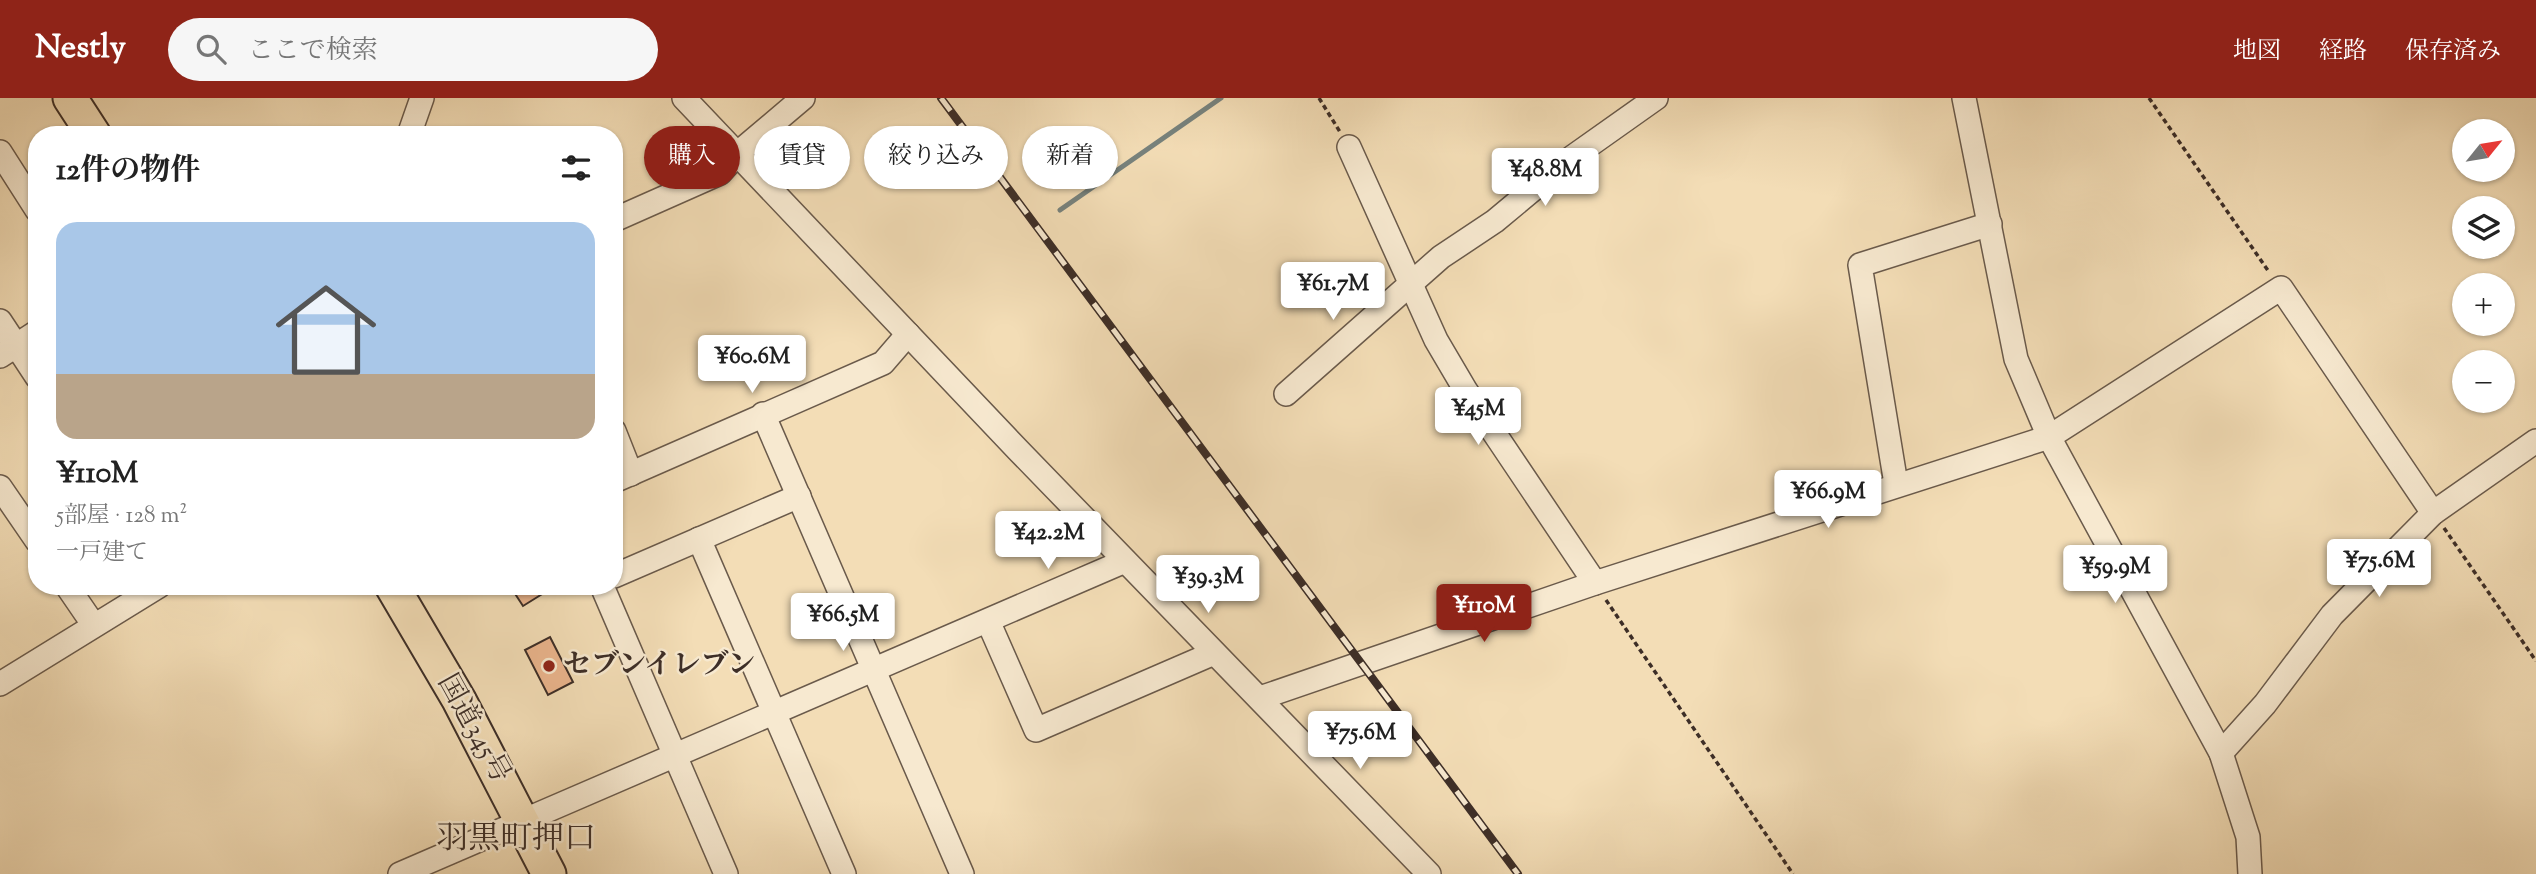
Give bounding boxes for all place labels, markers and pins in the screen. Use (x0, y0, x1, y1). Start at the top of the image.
pin: ¥48.8M (1488, 148, 1602, 208)
pin: ¥61.7M (1276, 262, 1390, 322)
pin: ¥60.6M (695, 336, 809, 395)
pin: ¥45M (1437, 388, 1519, 447)
pin: ¥66.9M (1771, 470, 1885, 530)
pin: ¥42.2M (991, 512, 1105, 571)
pin: ¥75.6M (2322, 540, 2436, 599)
pin: ¥59.9M (2058, 546, 2172, 605)
pin: ¥39.3M (1151, 556, 1265, 615)
pin: ¥110M (1435, 584, 1533, 644)
pin: ¥66.5M (786, 594, 900, 653)
place label: セブンイレブン (563, 646, 755, 686)
marker: セブンイレブン (541, 658, 557, 674)
pin: ¥75.6M (1303, 712, 1417, 771)

